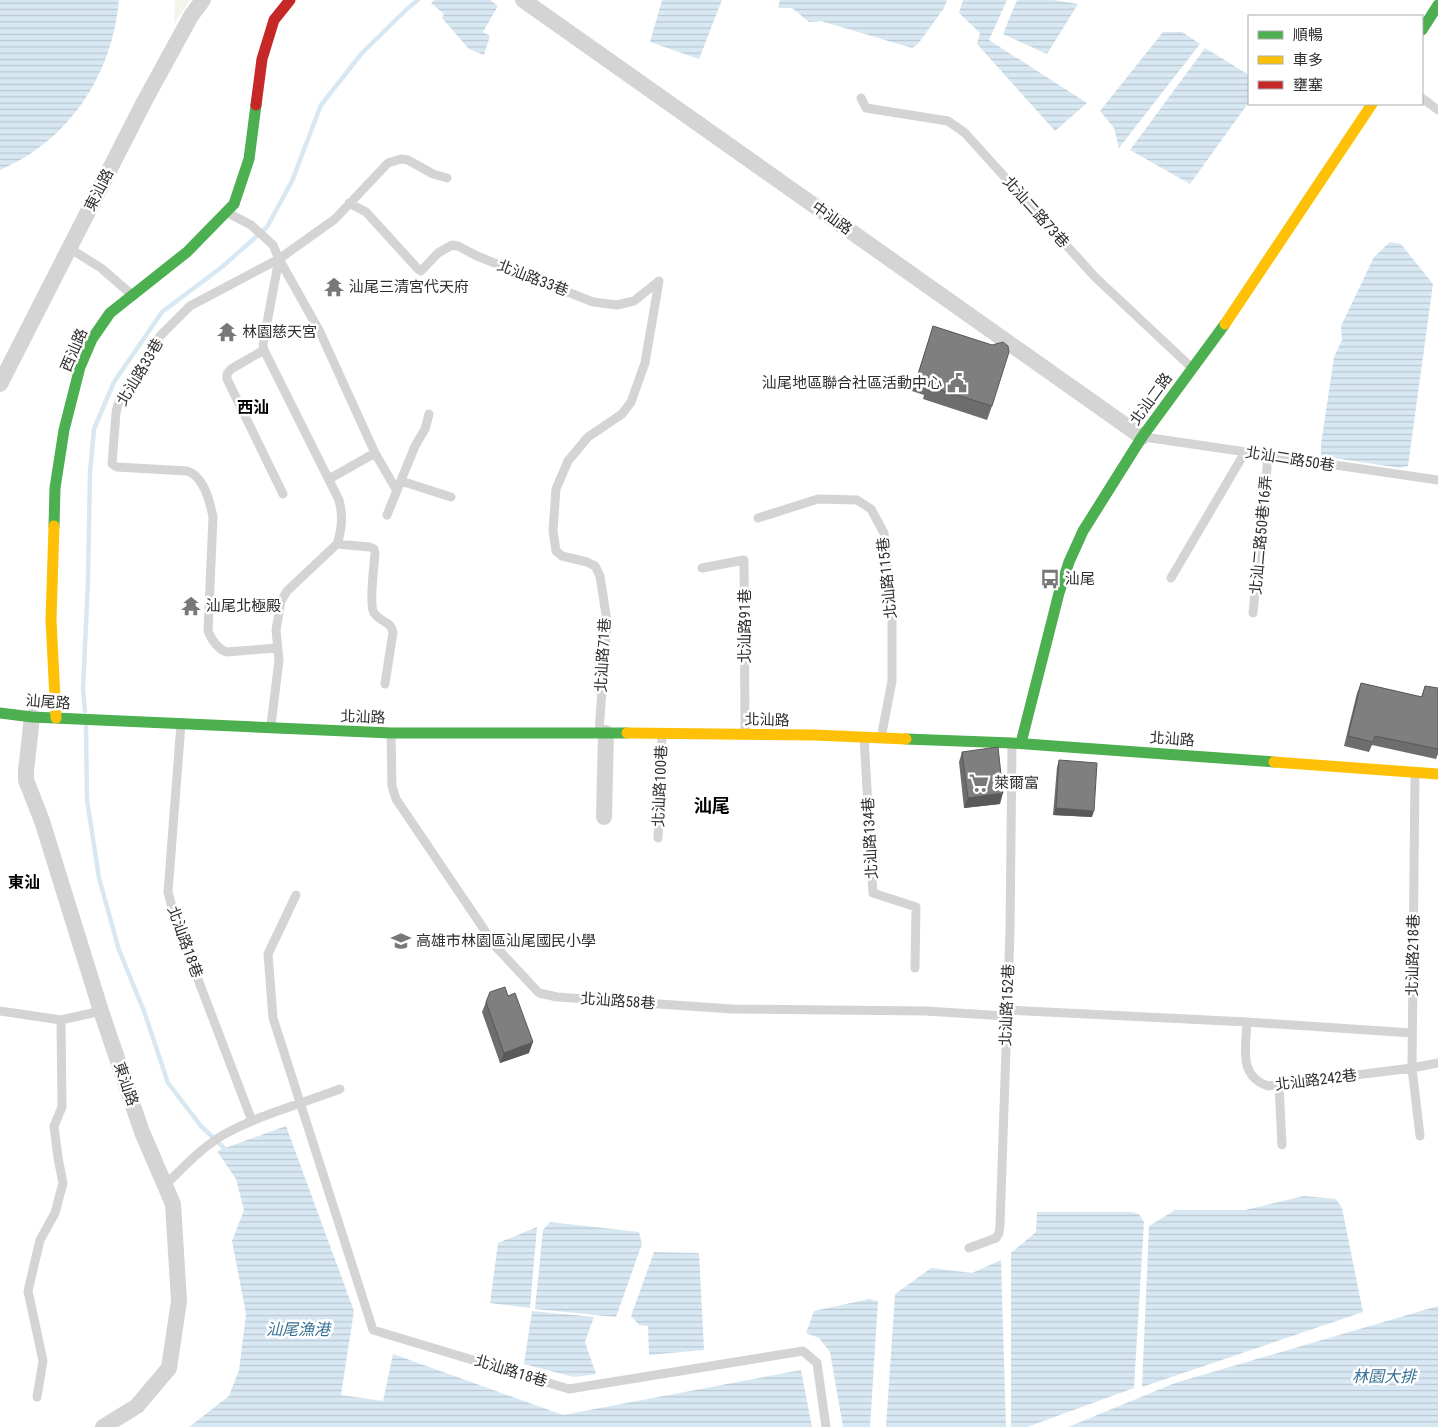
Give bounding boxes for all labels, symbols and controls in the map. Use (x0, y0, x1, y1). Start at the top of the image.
legend (1248, 15, 1423, 105)
text: 順暢 (1293, 26, 1323, 44)
text: 車多 (1293, 51, 1323, 69)
text: 壅塞 (1293, 76, 1323, 94)
street label: 東汕路 (81, 166, 117, 214)
street label: 北汕二路73巷 (999, 173, 1073, 251)
street label: 中汕路 (808, 198, 856, 238)
street label: 北汕路33巷 (495, 256, 571, 300)
temple icon: 汕尾三清宮代天府 (323, 276, 345, 298)
place label: 汕尾三清宮代天府 (349, 278, 469, 296)
temple icon: 林園慈天宮 (216, 321, 238, 343)
place label: 林園慈天宮 (242, 323, 317, 341)
street label: 西汕路 (57, 326, 91, 374)
street label: 北汕路33巷 (113, 335, 167, 409)
street label: 北汕二路 (1126, 369, 1176, 429)
public building icon: 汕尾地區聯合社區活動中心 (946, 372, 968, 394)
place label: 汕尾地區聯合社區活動中心 (762, 374, 942, 392)
district label: 西汕 (237, 398, 269, 417)
street label: 北汕二路50巷 (1244, 443, 1336, 475)
street label: 北汕二路50巷16弄 (1247, 475, 1275, 595)
street label: 北汕路115巷 (874, 536, 900, 620)
bus stop icon: 汕尾 (1039, 568, 1061, 590)
place label: 汕尾 (1065, 570, 1095, 588)
street label: 北汕路91巷 (736, 589, 754, 663)
temple icon: 汕尾北極殿 (180, 595, 202, 617)
place label: 汕尾北極殿 (206, 597, 281, 615)
street label: 北汕路71巷 (592, 617, 614, 693)
street label: 汕尾路 (25, 691, 71, 713)
street label: 北汕路 (340, 707, 386, 727)
street label: 北汕路 (744, 711, 790, 729)
street label: 北汕路 (1149, 728, 1195, 750)
street label: 北汕路100巷 (650, 745, 670, 827)
supermarket icon: 萊爾富 (968, 772, 990, 794)
place label: 萊爾富 (994, 774, 1039, 792)
district label: 汕尾 (694, 795, 730, 816)
street label: 北汕路134巷 (859, 796, 881, 880)
district label: 東汕 (8, 873, 40, 892)
street label: 北汕路18巷 (164, 904, 206, 980)
street label: 北汕路218巷 (1403, 914, 1423, 996)
school or university icon: 高雄市林園區汕尾國民小學 (390, 930, 412, 952)
place label: 高雄市林園區汕尾國民小學 (416, 932, 596, 950)
street label: 北汕路152巷 (997, 964, 1017, 1046)
street label: 北汕路58巷 (580, 989, 656, 1013)
street label: 東汕路 (110, 1060, 142, 1108)
street label: 北汕路242巷 (1274, 1066, 1358, 1094)
water label: 汕尾漁港 (266, 1320, 332, 1339)
street label: 北汕路18巷 (473, 1351, 549, 1391)
water label: 林園大排 (1352, 1367, 1418, 1386)

